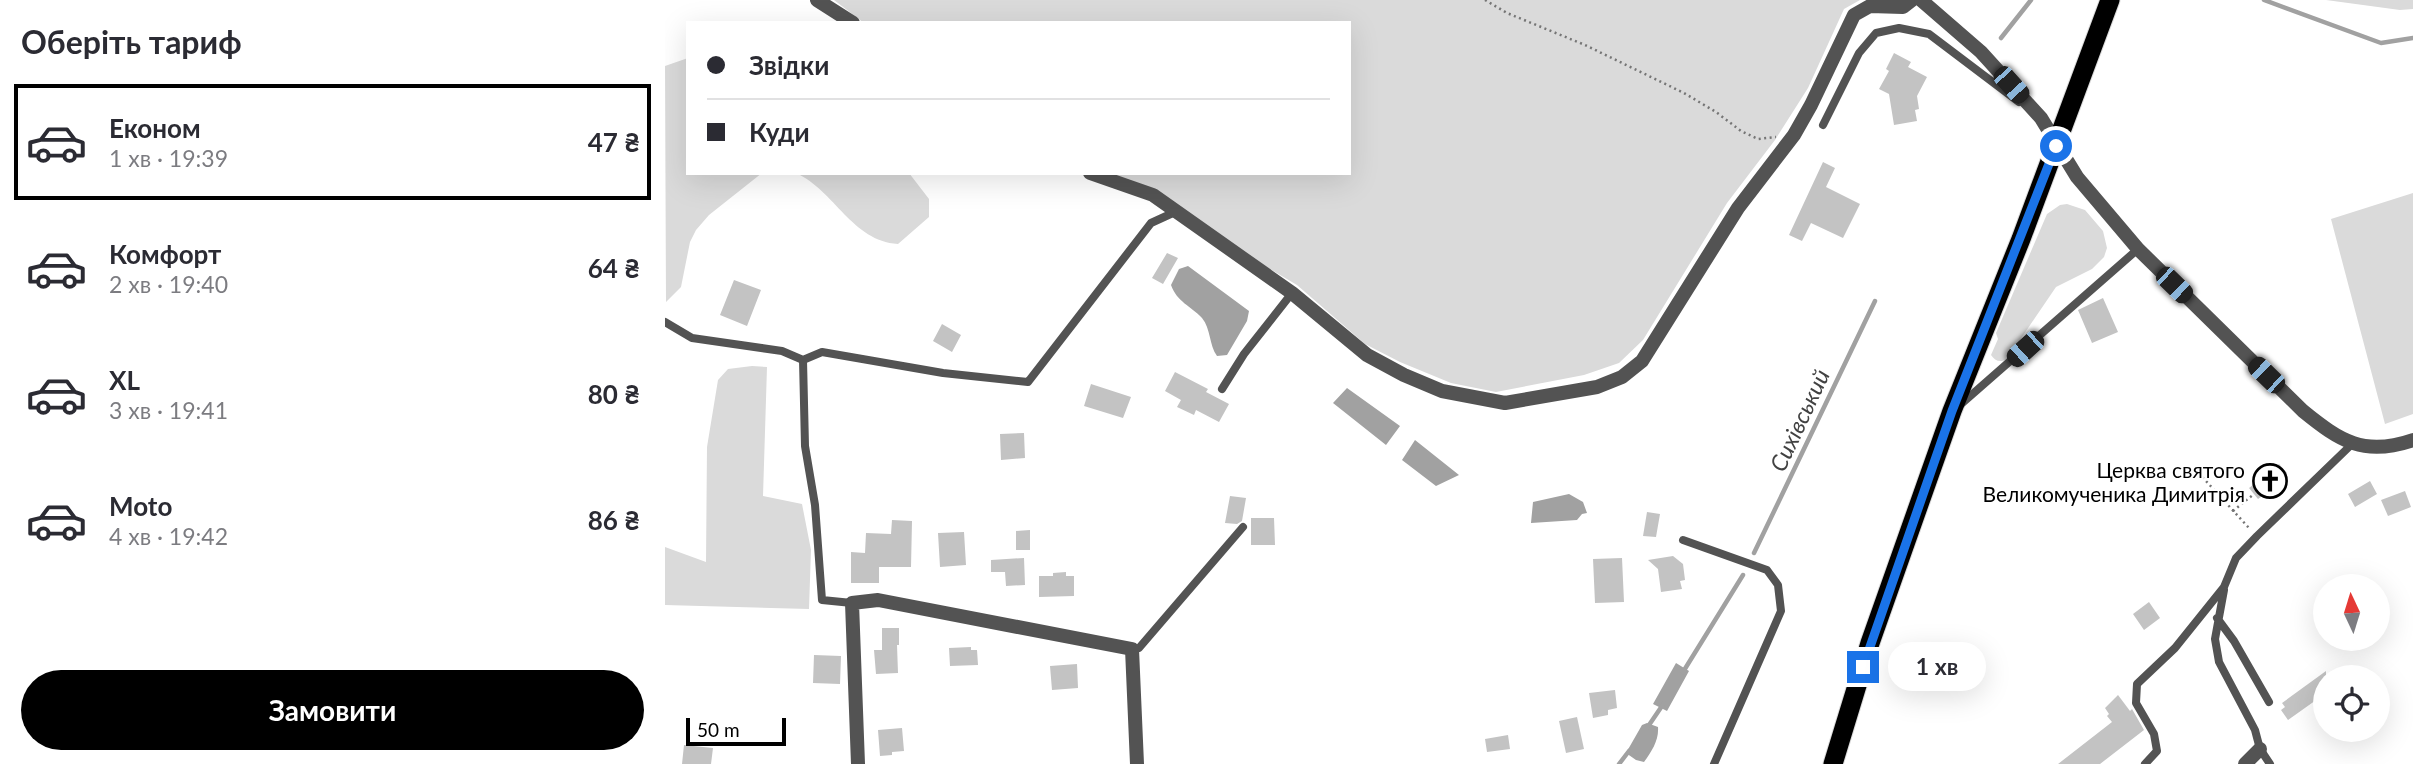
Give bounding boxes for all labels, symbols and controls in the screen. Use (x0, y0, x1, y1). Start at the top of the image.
text: Оберіть тариф (21, 22, 242, 61)
text: Звідки (749, 49, 829, 81)
car (1990, 62, 2033, 108)
icon: car (25, 111, 88, 174)
text: Економ (109, 112, 201, 144)
text: Куди (749, 116, 810, 148)
text: 47 ₴ (588, 126, 640, 158)
route start (2040, 130, 2072, 162)
text: 1 хв · 19:39 (109, 144, 228, 172)
icon: car (25, 237, 88, 300)
text: Комфорт (109, 238, 221, 270)
text: 64 ₴ (588, 252, 640, 284)
car (2152, 263, 2197, 307)
text: 2 хв · 19:40 (109, 270, 228, 298)
car (2003, 327, 2048, 371)
car (2244, 353, 2289, 397)
icon: car (25, 363, 88, 426)
text: XL (109, 364, 140, 396)
water label: Сихівський (1763, 364, 1835, 476)
text: 80 ₴ (588, 378, 640, 410)
text: 3 хв · 19:41 (109, 396, 228, 424)
place label: Церква святого Великомученика Димитрія (1983, 457, 2245, 506)
church icon: Церква святого Великомученика Димитрія (2251, 462, 2289, 500)
icon: car (25, 489, 88, 552)
text: Moto (109, 490, 172, 522)
text: 86 ₴ (588, 504, 640, 536)
text: 4 хв · 19:42 (109, 522, 228, 550)
north arrow (2313, 574, 2391, 651)
map controls (2313, 574, 2390, 742)
callout: 1 хв (1887, 642, 1985, 692)
route end (1847, 651, 1879, 683)
text: 1 хв (1916, 652, 1958, 680)
button: locate (2313, 665, 2390, 742)
button: Замовити (21, 670, 644, 750)
scale bar (686, 715, 786, 747)
text: 50 m (697, 718, 740, 741)

